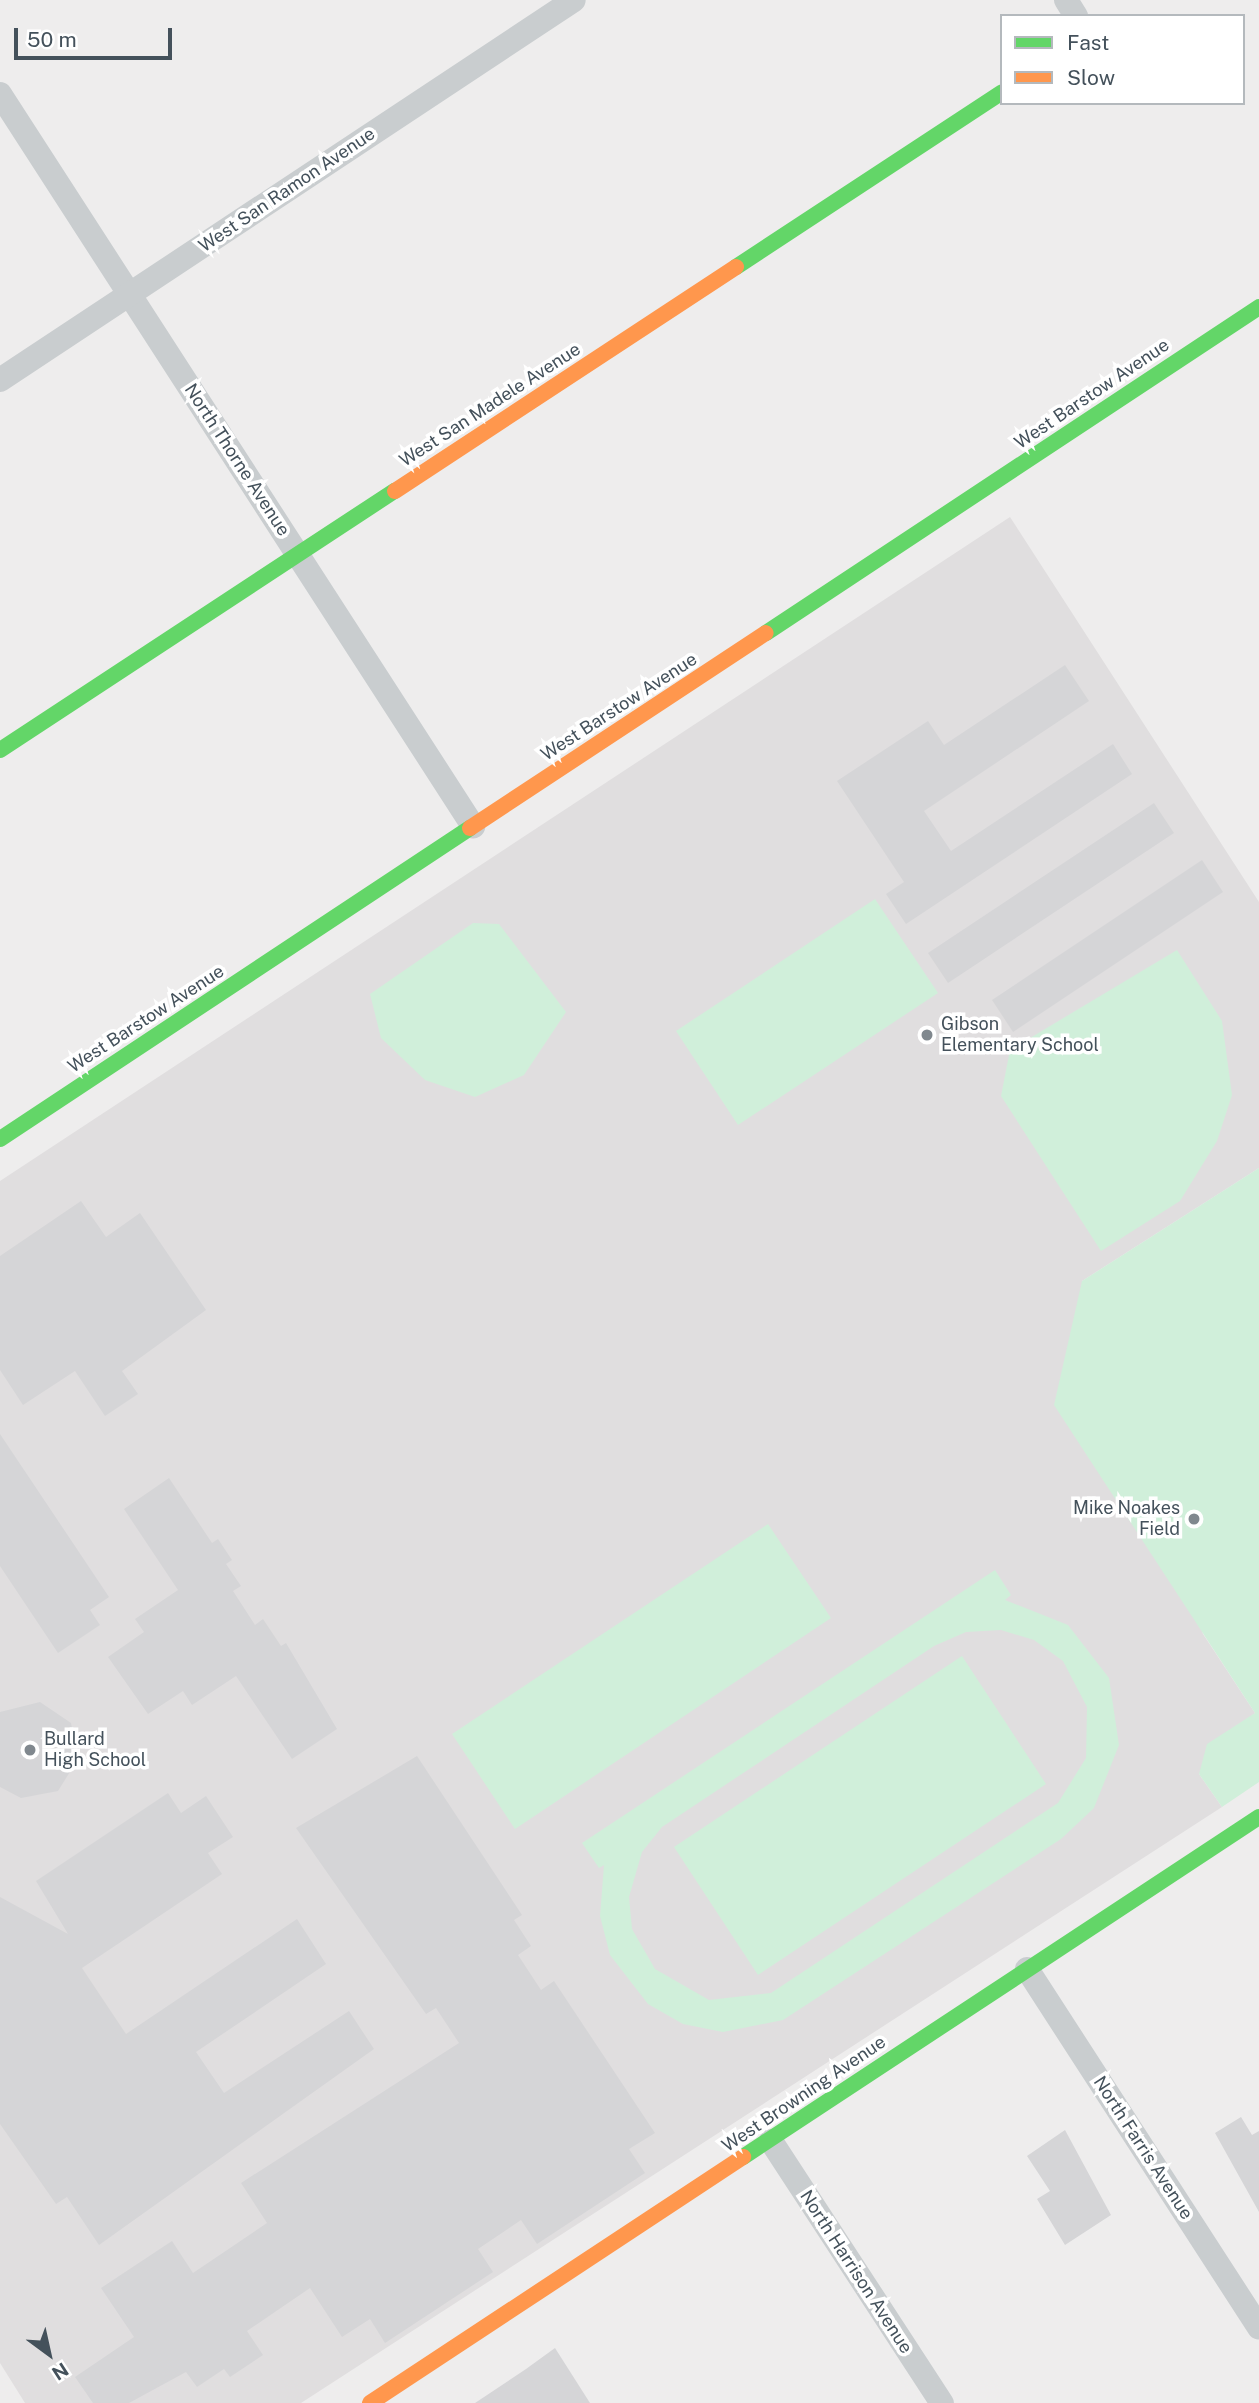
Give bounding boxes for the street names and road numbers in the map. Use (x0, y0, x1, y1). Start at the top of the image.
street label: West San Ramon Avenue (195, 123, 379, 257)
street label: West Barstow Avenue (1011, 334, 1173, 454)
street label: West San Madele Avenue (395, 338, 585, 472)
street label: North Thorne Avenue (180, 380, 294, 540)
street label: West Barstow Avenue (537, 648, 701, 766)
street label: West Barstow Avenue (64, 960, 228, 1078)
street label: West Browning Avenue (718, 2031, 890, 2157)
street label: North Farris Avenue (1089, 2072, 1197, 2224)
street label: North Harrison Avenue (795, 2186, 917, 2358)

